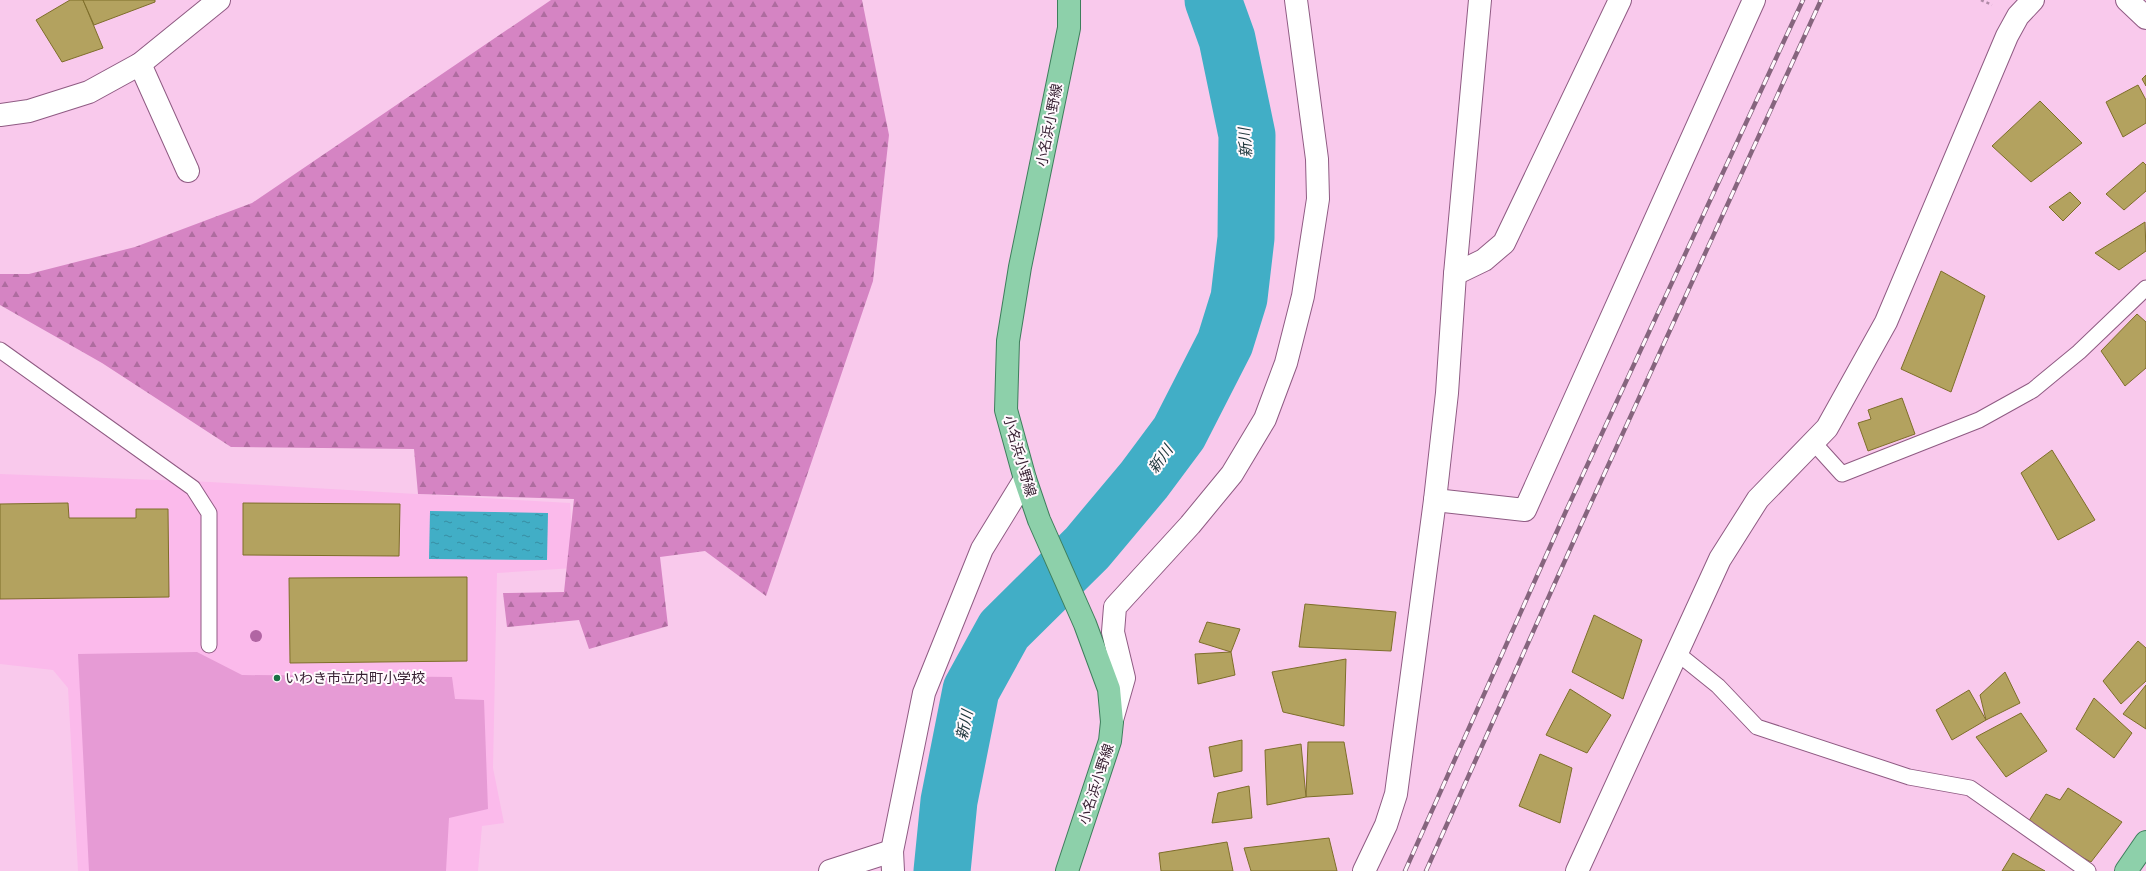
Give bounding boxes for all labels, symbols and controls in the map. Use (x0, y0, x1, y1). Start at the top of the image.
street label: 小名浜小野線 (1032, 82, 1066, 168)
water label: 新川 (1234, 125, 1256, 159)
street label: 小名浜小野線 (1000, 413, 1040, 499)
water label: 新川 (1143, 440, 1178, 477)
place label: いわき市立内町小学校 (285, 669, 425, 687)
marker: いわき市立内町小学校 (272, 673, 282, 683)
water label: 新川 (952, 706, 977, 742)
street label: 小名浜小野線 (1074, 741, 1118, 827)

